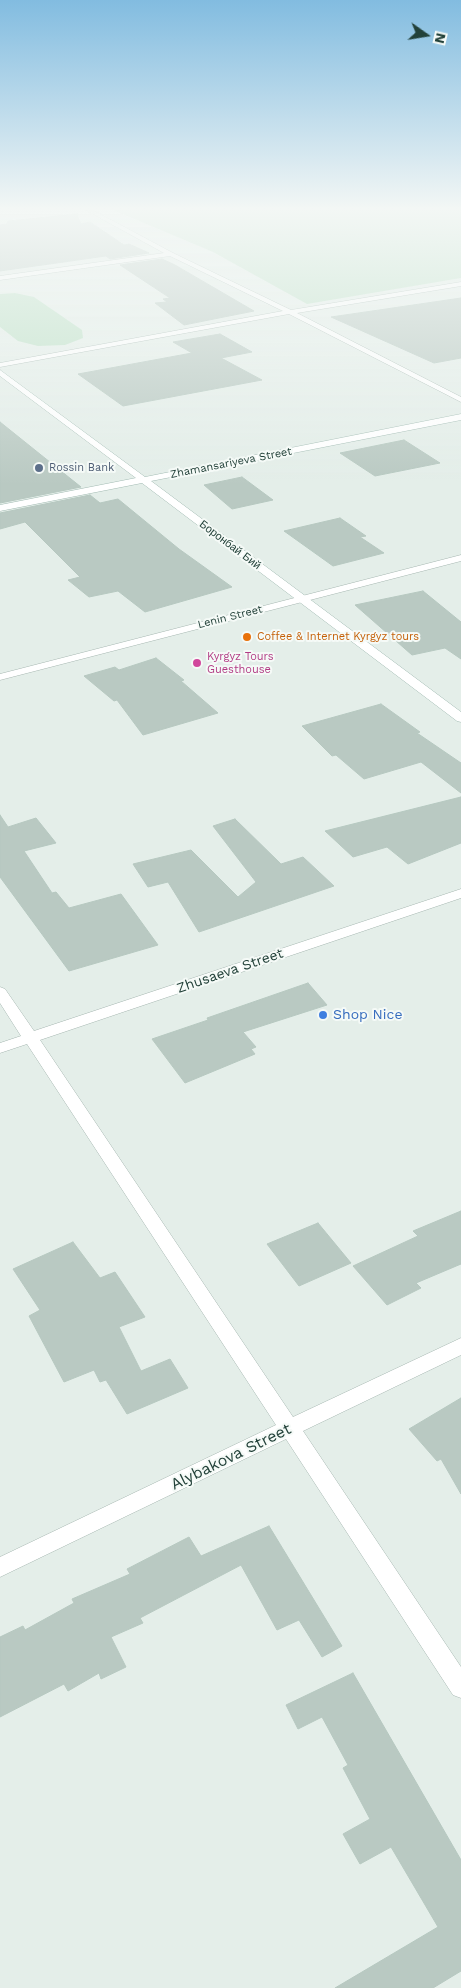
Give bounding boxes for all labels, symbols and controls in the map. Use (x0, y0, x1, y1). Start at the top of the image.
north arrow (401, 10, 451, 60)
text: N (432, 32, 450, 45)
street label: Zhamansariyeva Street (169, 445, 293, 481)
place label: Rossin Bank (49, 461, 114, 475)
marker: Rossin Bank (33, 462, 45, 474)
street label: Боронбай Бий (197, 518, 263, 572)
street label: Lenin Street (196, 603, 264, 631)
place label: Coffee & Internet Kyrgyz tours (257, 630, 419, 644)
marker: Coffee & Internet Kyrgyz tours (241, 631, 253, 643)
place label: Kyrgyz Tours Guesthouse (207, 650, 274, 676)
marker: Kyrgyz Tours Guesthouse (191, 657, 203, 669)
street label: Zhusaeva Street (175, 945, 285, 997)
place label: Shop Nice (333, 1007, 403, 1023)
marker: Shop Nice (317, 1009, 329, 1021)
street label: Alybakova Street (168, 1420, 294, 1494)

